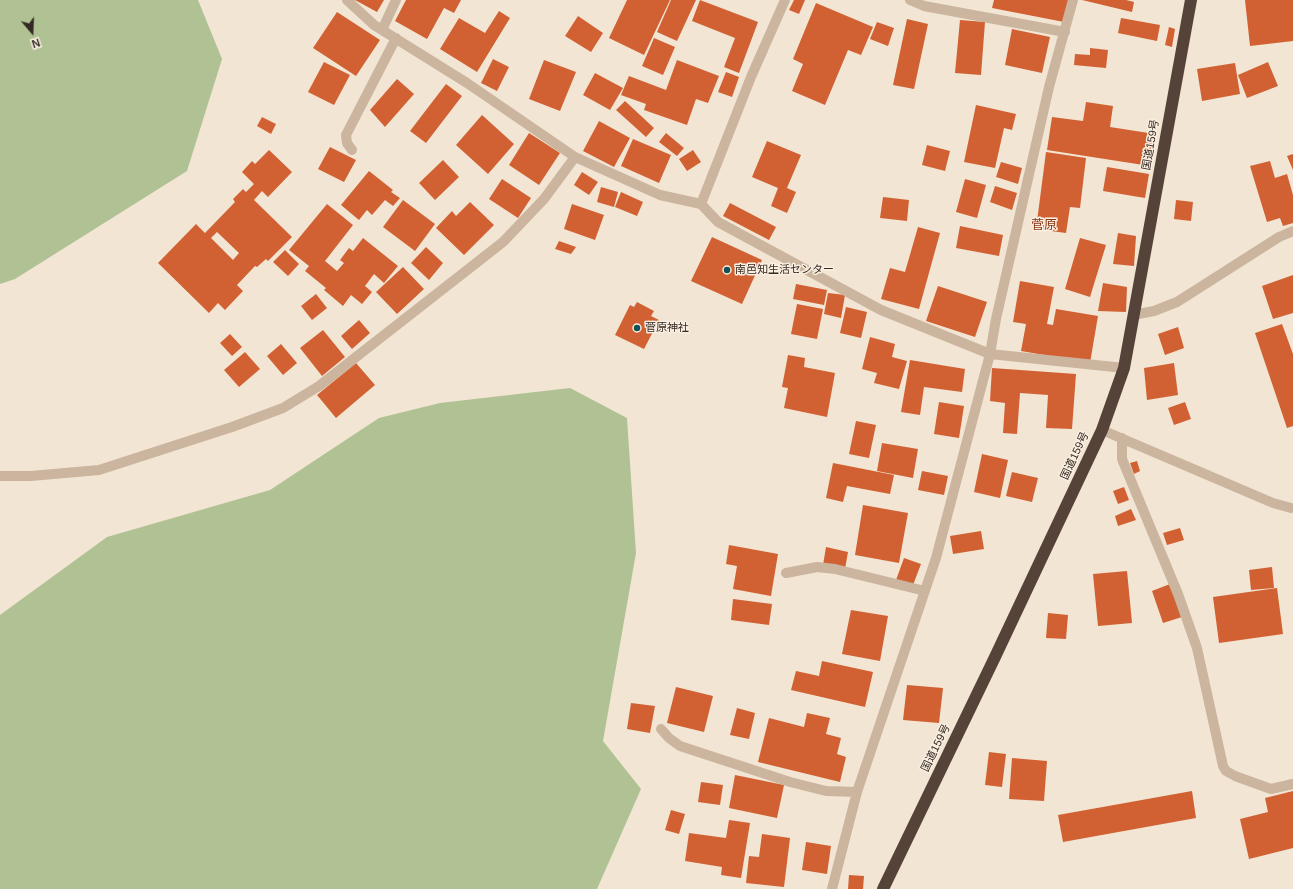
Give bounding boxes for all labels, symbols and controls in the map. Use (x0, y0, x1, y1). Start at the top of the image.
north arrow (12, 12, 52, 52)
text: N (30, 36, 42, 50)
street label: 国道159号 (1140, 119, 1162, 171)
district label: 菅原 (1031, 217, 1057, 233)
place label: 南邑知生活センター (735, 263, 834, 277)
marker: 南邑知生活センター (722, 265, 732, 275)
place label: 菅原神社 (645, 321, 689, 335)
marker: 菅原神社 (632, 323, 642, 333)
street label: 国道159号 (1058, 430, 1092, 482)
street label: 国道159号 (919, 722, 953, 774)

